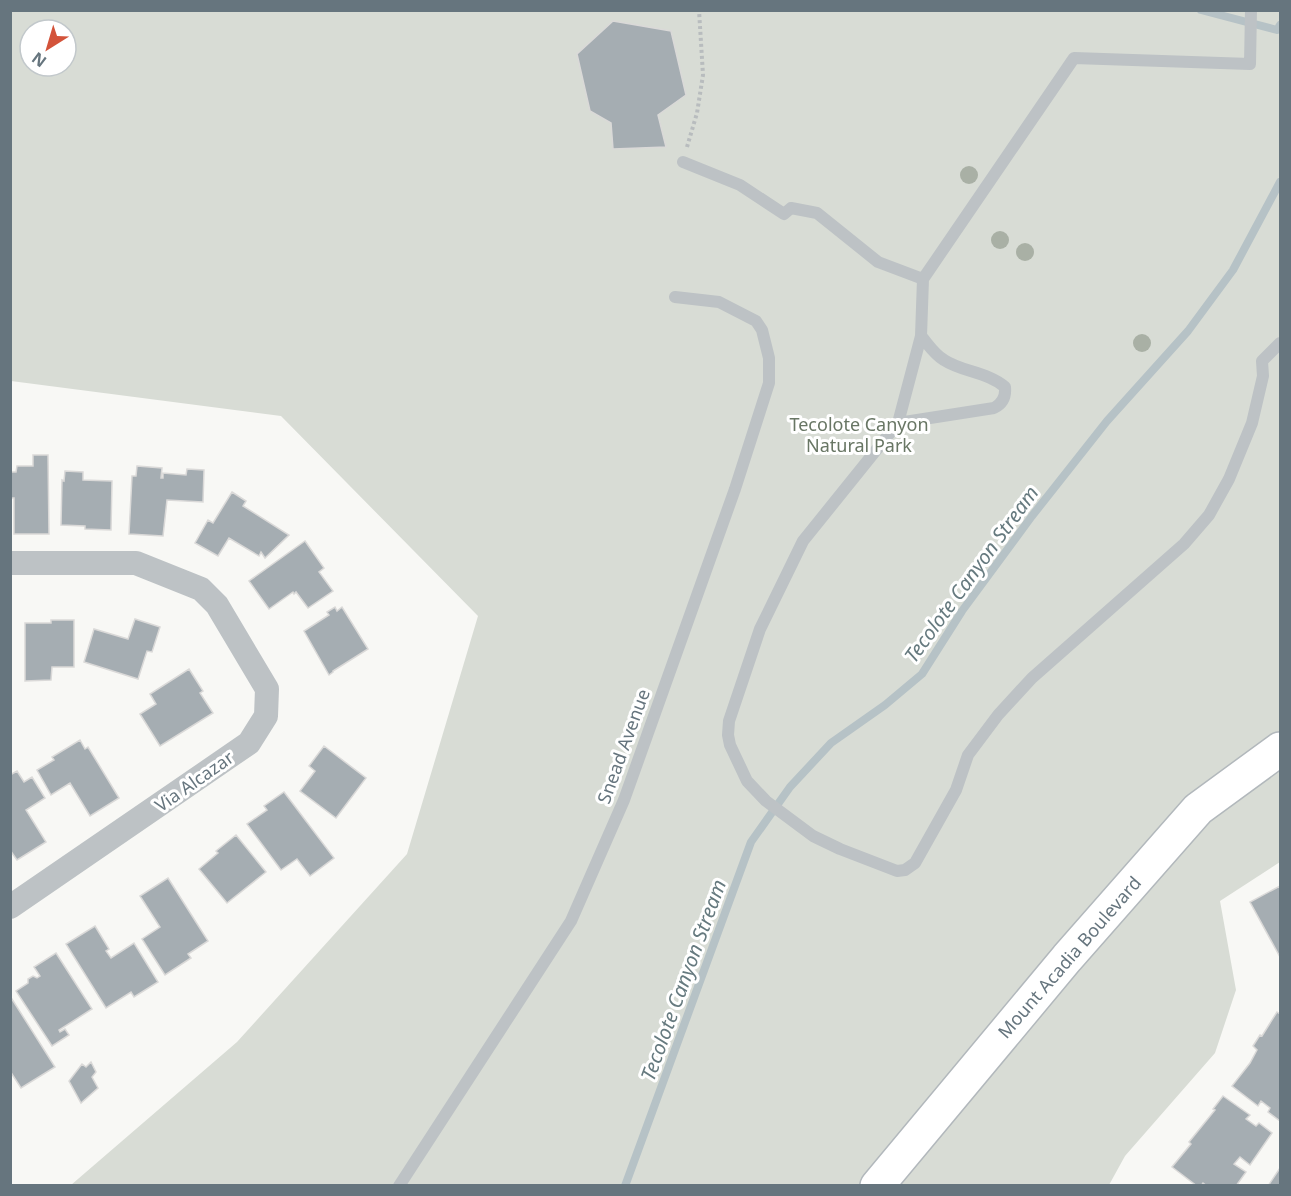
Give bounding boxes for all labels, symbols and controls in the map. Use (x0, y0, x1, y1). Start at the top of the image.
north arrow (18, 18, 78, 78)
text: N (27, 47, 51, 73)
park label: Tecolote Canyon Natural Park (789, 412, 929, 457)
water label: Tecolote Canyon Stream (898, 480, 1044, 668)
street label: Snead Avenue (591, 685, 655, 807)
street label: Via Alcazar (150, 745, 239, 817)
street label: Mount Acadia Boulevard (992, 871, 1146, 1043)
water label: Tecolote Canyon Stream (634, 876, 732, 1084)

